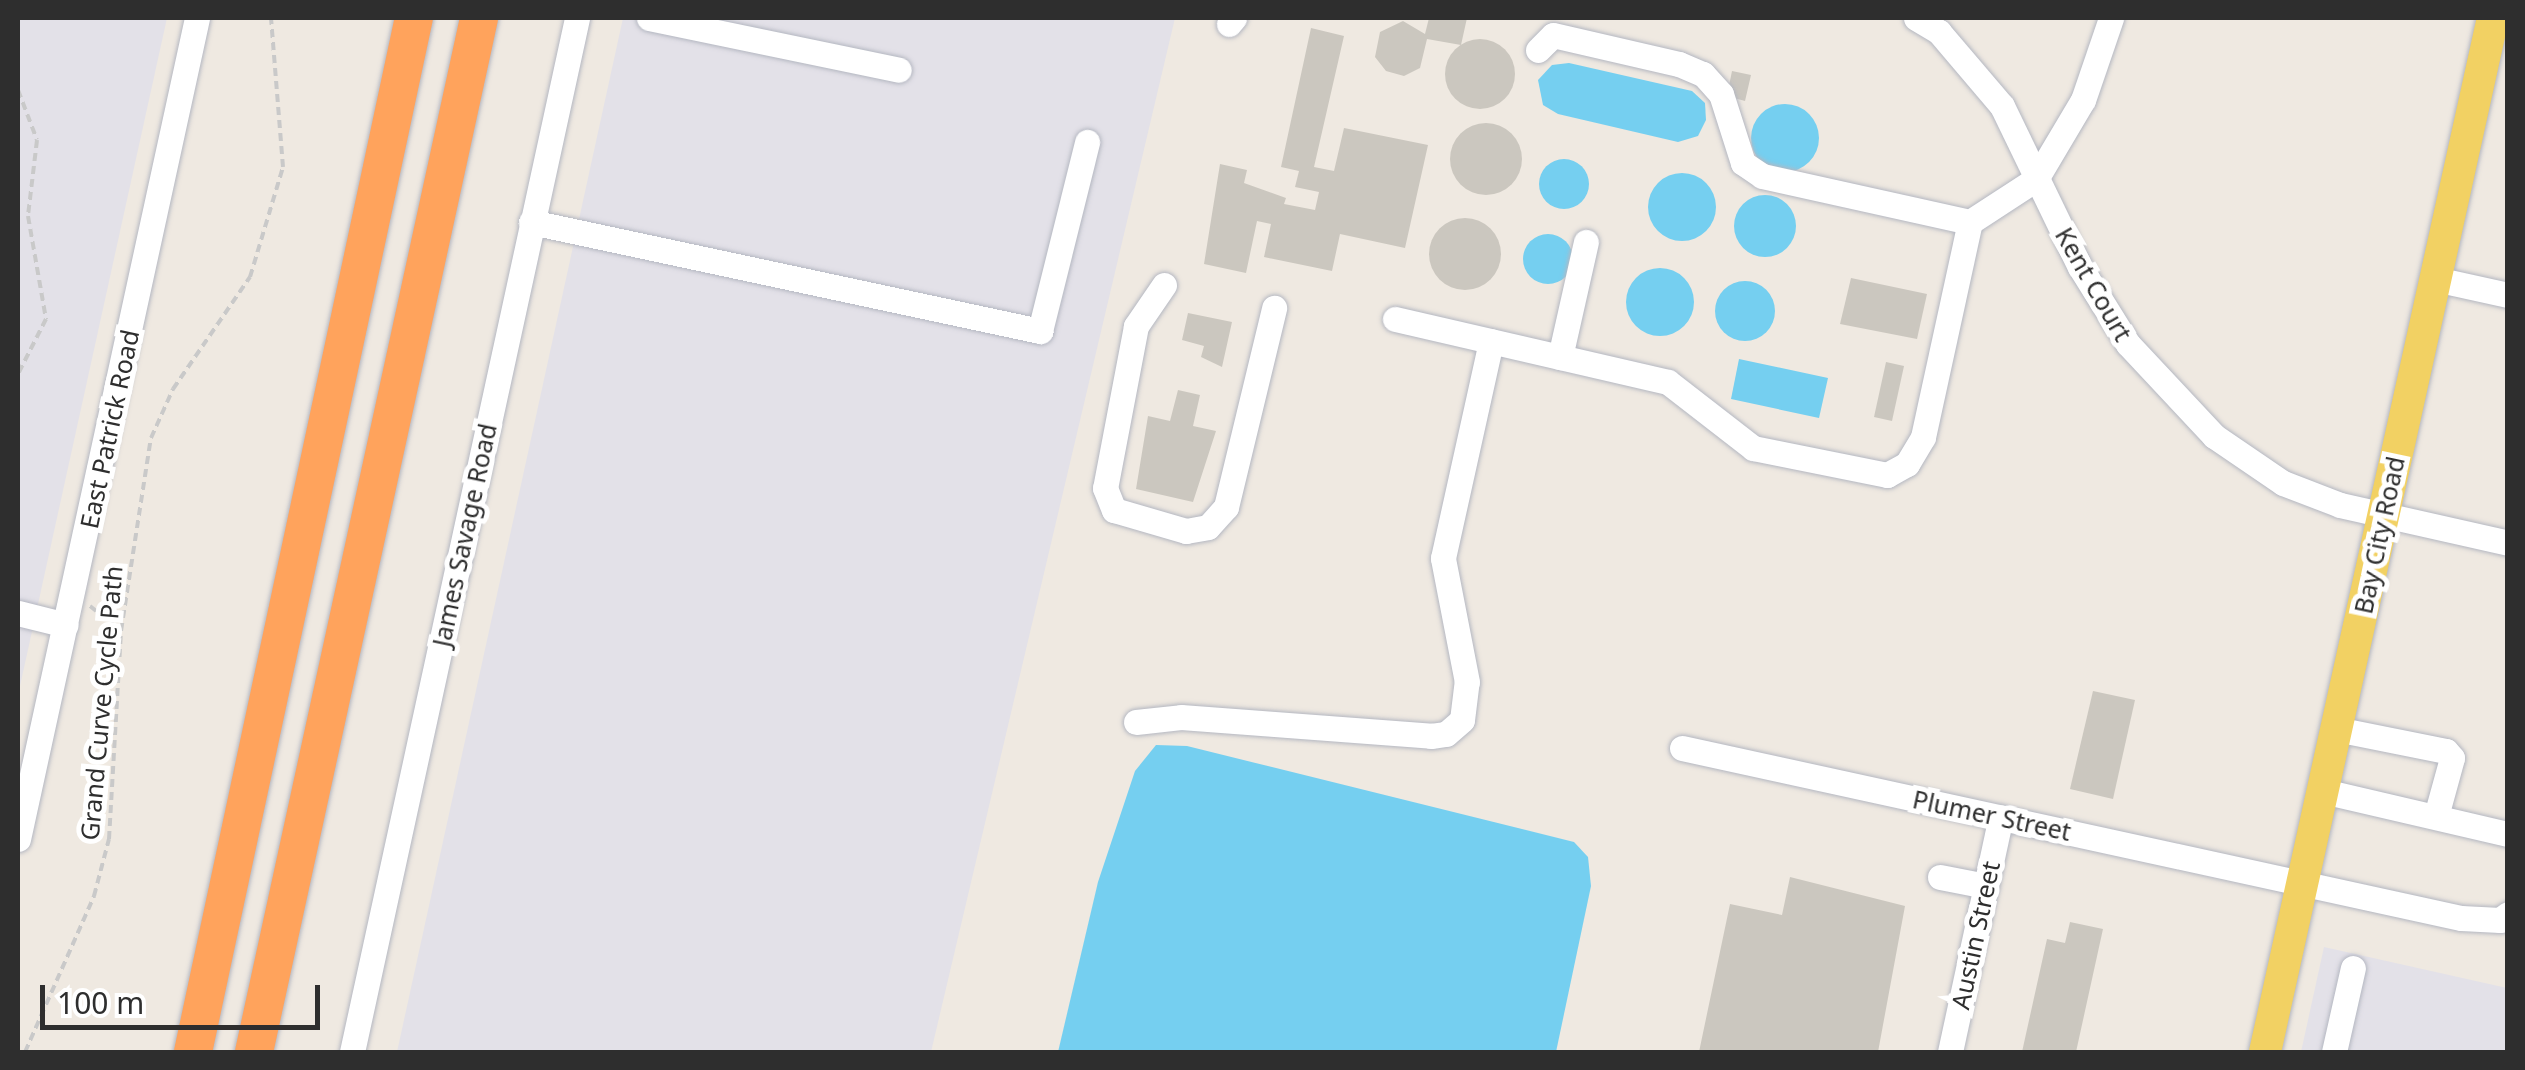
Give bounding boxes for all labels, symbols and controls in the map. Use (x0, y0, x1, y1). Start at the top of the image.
street label: Kent Court (2049, 222, 2139, 346)
street label: East Patrick Road (73, 327, 145, 531)
street label: James Savage Road (426, 421, 502, 649)
street label: Bay City Road (2348, 454, 2410, 616)
street label: Grand Curve Cycle Path (74, 564, 128, 842)
street label: Plumer Street (1910, 784, 2074, 846)
street label: Austin Street (1945, 858, 2005, 1012)
scale bar (45, 965, 325, 1027)
text: 100 m (57, 982, 144, 1023)

